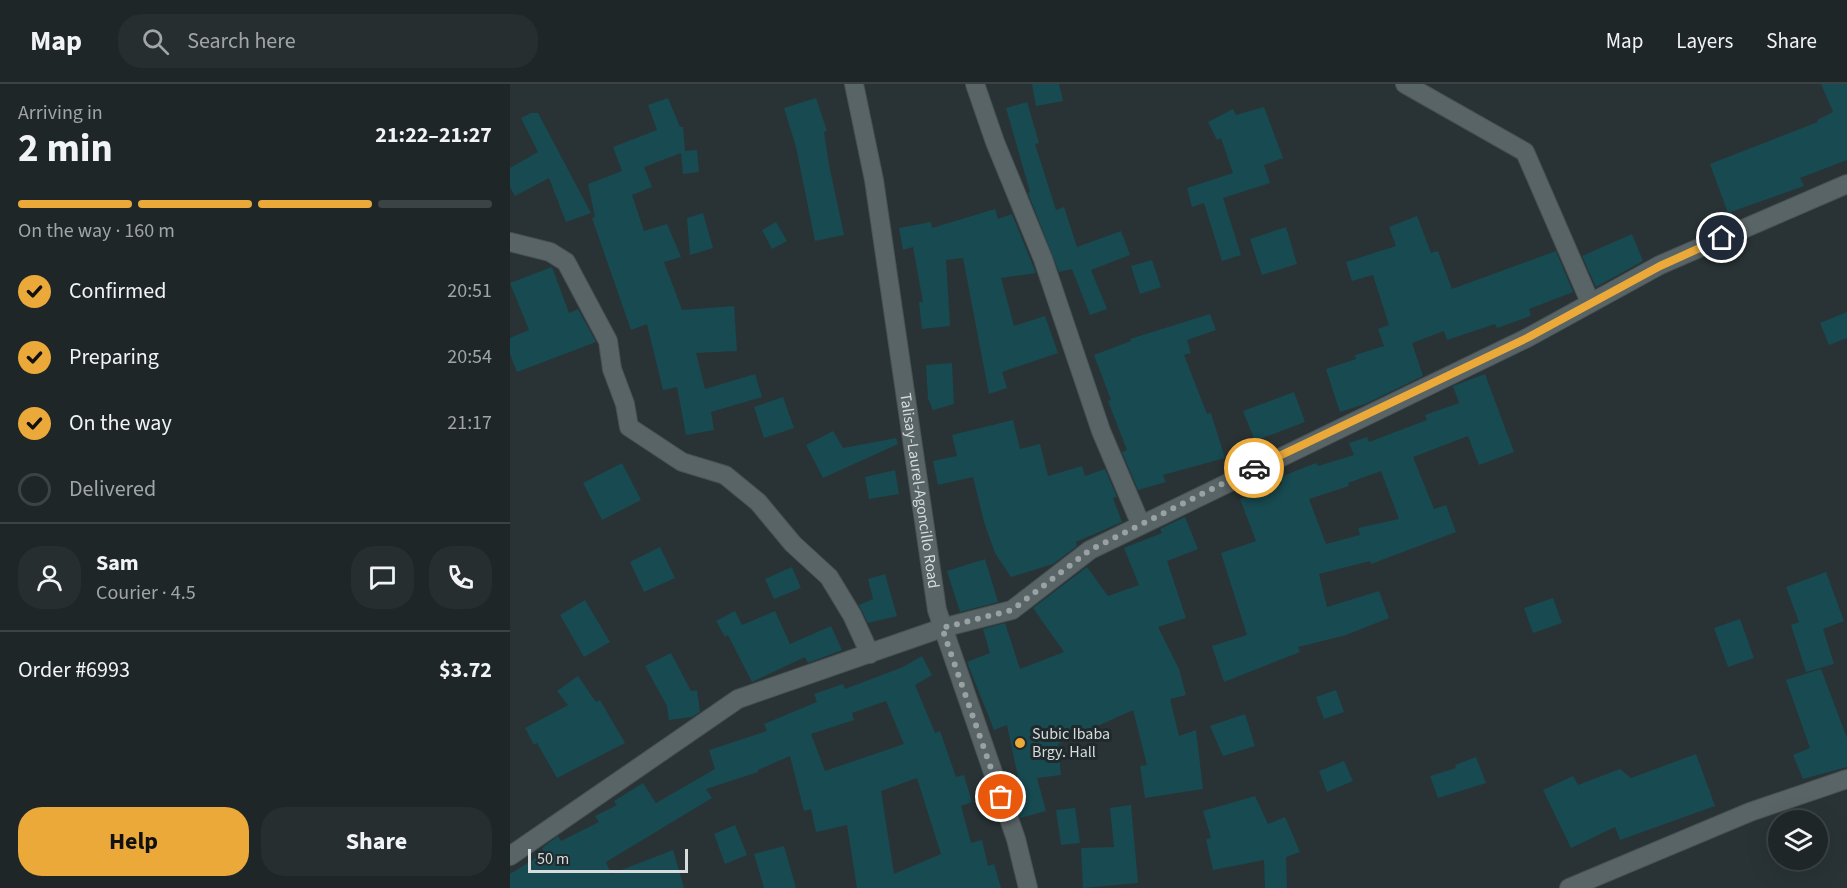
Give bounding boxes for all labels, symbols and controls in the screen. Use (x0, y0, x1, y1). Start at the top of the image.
search box (118, 14, 538, 68)
text: Map (30, 21, 82, 61)
icon: search (139, 25, 172, 58)
text: Search here (187, 25, 296, 57)
text: Map (1606, 26, 1643, 56)
text: Layers (1676, 26, 1733, 56)
text: Share (1766, 26, 1817, 56)
text: Arriving in (18, 99, 103, 127)
text: 21:22–21:27 (375, 119, 492, 151)
text: 2 min (18, 121, 113, 177)
pin (1696, 212, 1747, 263)
text: On the way · 160 m (18, 217, 175, 245)
icon: home (1705, 221, 1738, 254)
icon: check (18, 275, 51, 308)
text: Confirmed (69, 275, 166, 307)
text: 20:51 (447, 277, 492, 305)
icon: check (18, 341, 51, 374)
text: Preparing (69, 341, 159, 373)
text: 20:54 (447, 343, 492, 371)
street label: Talisay-Laurel-Agoncillo Road (894, 391, 945, 590)
icon: check (18, 407, 51, 440)
text: On the way (69, 407, 172, 439)
text: 21:17 (447, 409, 492, 437)
courier (1224, 438, 1284, 498)
icon: car (1238, 452, 1271, 485)
text: Delivered (69, 473, 156, 505)
button: person (18, 546, 81, 609)
button: chat (351, 546, 414, 609)
button: phone (429, 546, 492, 609)
text: Sam (96, 547, 139, 579)
text: Courier · 4.5 (96, 579, 196, 607)
text: Order #6993 (18, 654, 130, 686)
text: $3.72 (439, 654, 492, 686)
place label: Subic Ibaba Brgy. Hall (1032, 723, 1110, 763)
marker: Subic Ibaba Brgy. Hall (1013, 736, 1027, 750)
pin (975, 771, 1026, 822)
icon: bag (984, 780, 1017, 813)
button: Help (18, 807, 249, 876)
button: Share (261, 807, 492, 876)
map controls (1768, 810, 1828, 870)
button: layers (1768, 810, 1828, 870)
scale bar (528, 846, 688, 874)
text: 50 m (537, 848, 569, 870)

